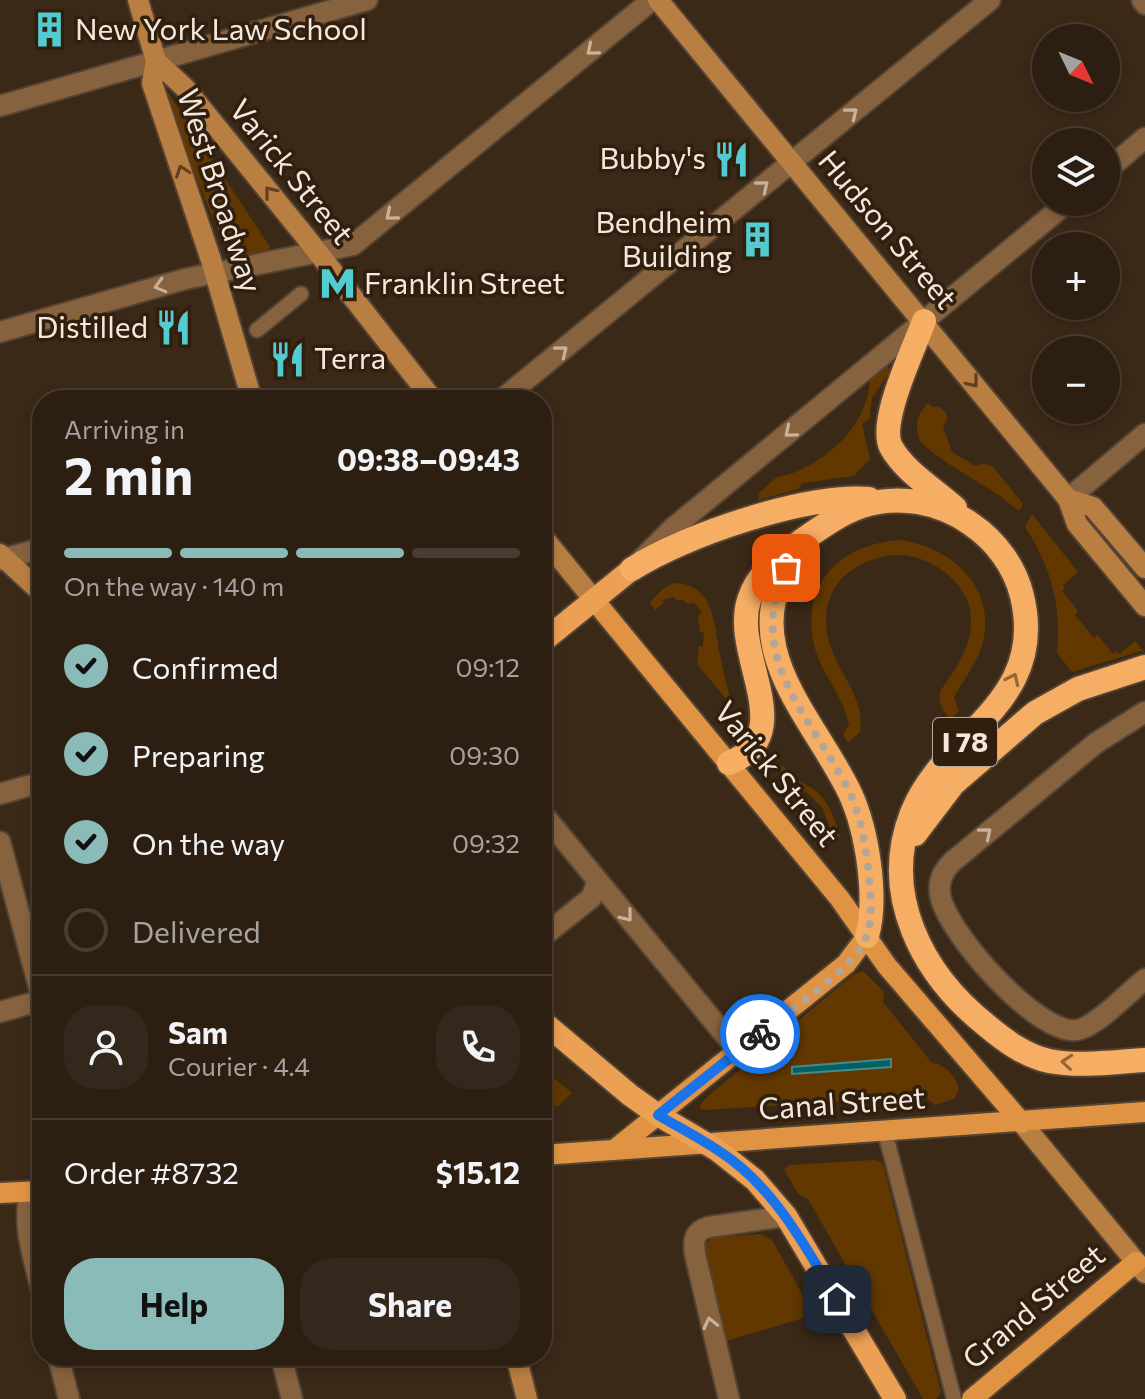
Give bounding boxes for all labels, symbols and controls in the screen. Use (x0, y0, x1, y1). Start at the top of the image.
place label: New York Law School (75, 9, 367, 46)
building icon: New York Law School (30, 11, 68, 49)
north arrow (1032, 24, 1120, 112)
map controls (1032, 24, 1120, 424)
one-way arrow (587, 40, 601, 55)
street label: West Broadway (171, 84, 272, 297)
street label: Varick Street (223, 90, 363, 250)
one-way arrow (843, 108, 857, 123)
button: layers (1032, 128, 1120, 216)
place label: Bubby's (600, 138, 706, 175)
restaurant icon: Bubby's (713, 140, 751, 178)
street label: Hudson Street (812, 141, 966, 315)
one-way arrow (175, 165, 191, 179)
one-way arrow (754, 181, 768, 196)
one-way arrow (265, 186, 279, 201)
place label: Bendheim Building (595, 202, 732, 273)
one-way arrow (386, 205, 401, 220)
building icon: Bendheim Building (739, 221, 777, 259)
button: + (1032, 232, 1120, 320)
place label: Franklin Street (364, 263, 565, 300)
metro station icon: Franklin Street (319, 265, 357, 303)
one-way arrow (154, 276, 167, 293)
place label: Distilled (36, 307, 148, 344)
restaurant icon: Distilled (155, 309, 193, 347)
button: − (1032, 336, 1120, 424)
place label: Terra (314, 338, 386, 375)
restaurant icon: Terra (269, 340, 307, 378)
one-way arrow (552, 346, 567, 360)
one-way arrow (963, 373, 978, 387)
text: Arriving in (64, 413, 185, 444)
one-way arrow (785, 422, 799, 437)
text: 09:38–09:43 (337, 440, 520, 477)
text: 2 min (64, 442, 193, 506)
pin (752, 534, 820, 602)
icon: bag (764, 546, 808, 590)
text: On the way · 140 m (64, 570, 284, 601)
icon: check (64, 644, 108, 688)
text: Confirmed (132, 648, 279, 685)
text: 09:12 (456, 651, 520, 682)
one-way arrow (1003, 673, 1019, 688)
street label: Varick Street (708, 692, 848, 852)
road number: I 78 (933, 718, 997, 766)
icon: check (64, 732, 108, 776)
text: Preparing (132, 736, 265, 773)
text: 09:30 (449, 739, 520, 770)
icon: check (64, 820, 108, 864)
text: On the way (132, 824, 285, 861)
text: 09:32 (452, 827, 520, 858)
one-way arrow (977, 828, 991, 843)
one-way arrow (617, 907, 632, 922)
text: Delivered (132, 912, 261, 949)
courier (720, 994, 800, 1074)
button: person (64, 1005, 148, 1089)
button: phone (436, 1005, 520, 1089)
icon: bike (738, 1012, 782, 1056)
text: Sam (168, 1013, 228, 1050)
text: Courier · 4.4 (168, 1050, 310, 1081)
one-way arrow (1060, 1054, 1073, 1071)
street label: Canal Street (757, 1077, 927, 1126)
text: Order #8732 (64, 1153, 239, 1190)
text: $15.12 (436, 1153, 520, 1190)
street label: Grand Street (954, 1235, 1111, 1375)
button: Help (64, 1258, 284, 1350)
button: Share (300, 1258, 520, 1350)
pin (803, 1265, 871, 1333)
icon: home (815, 1277, 859, 1321)
one-way arrow (702, 1317, 719, 1331)

